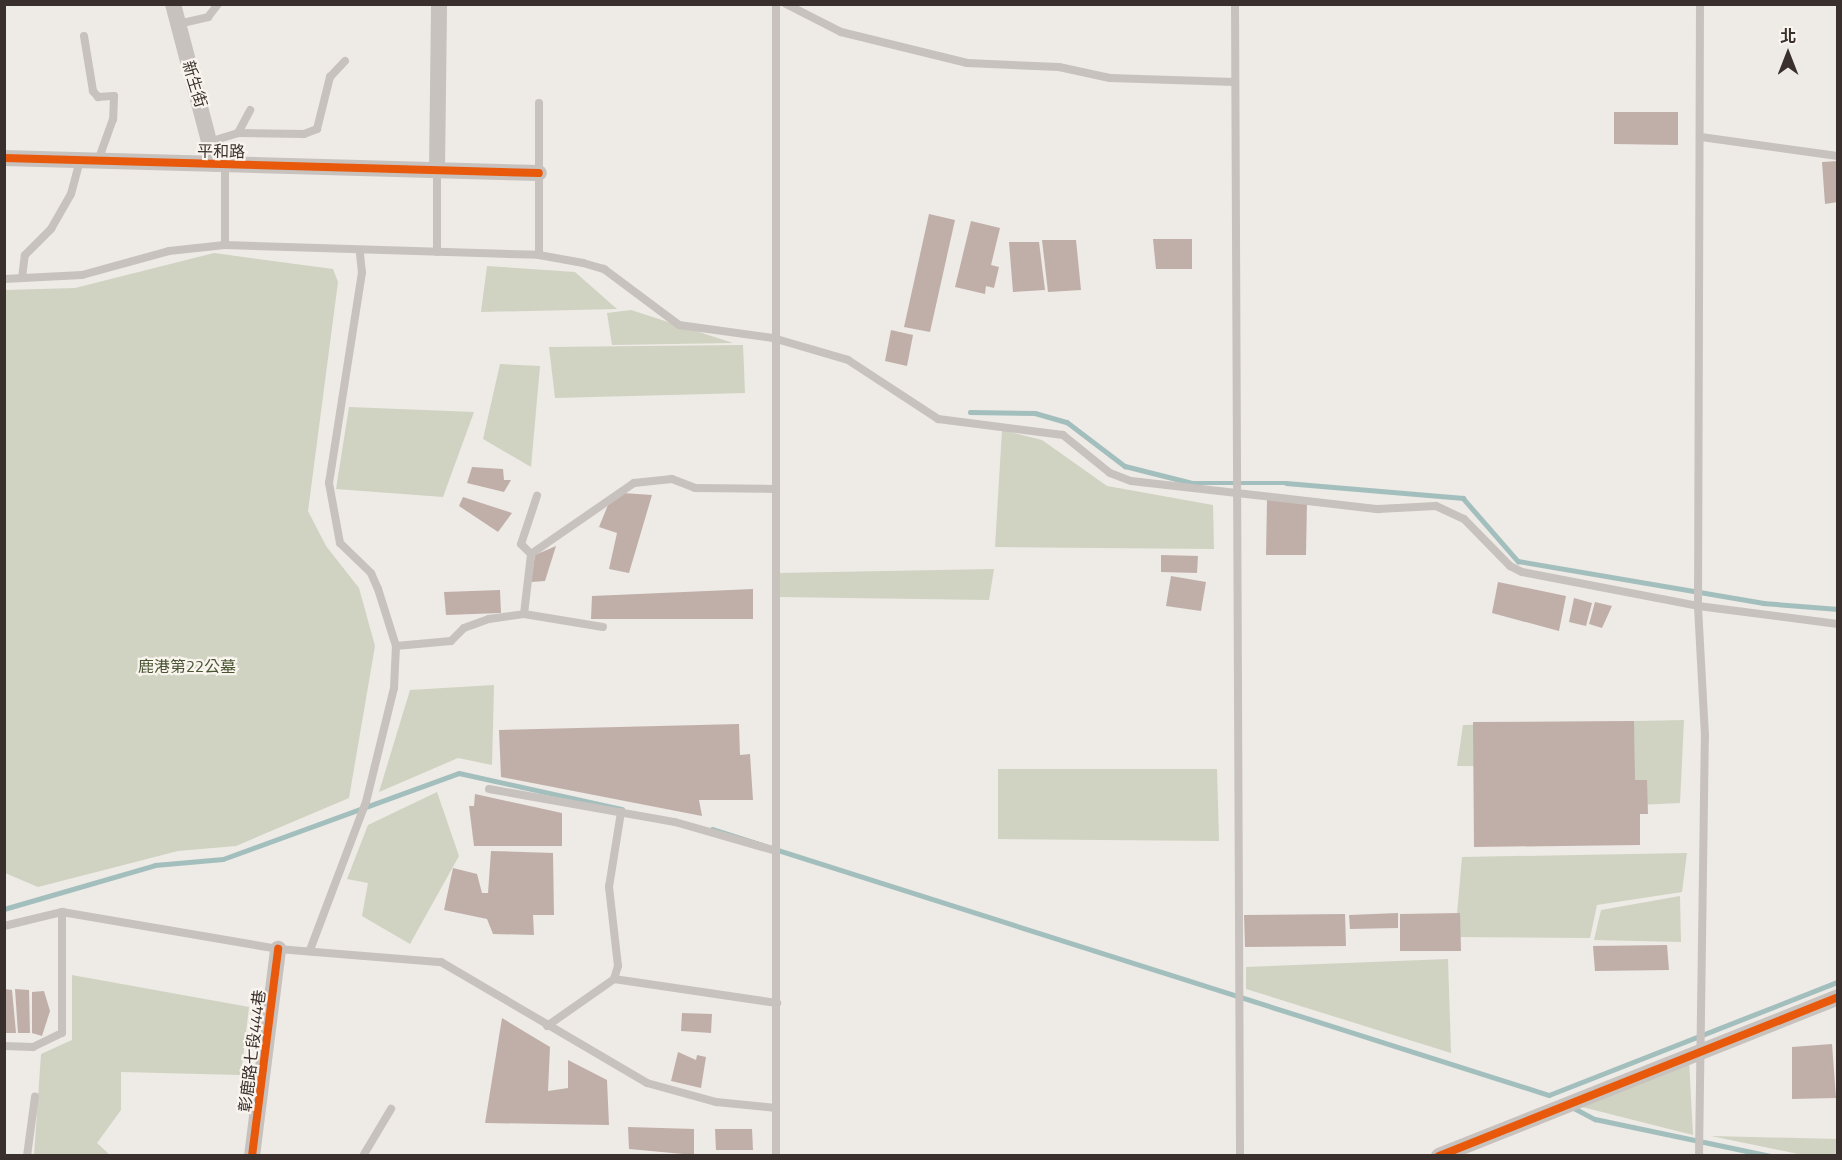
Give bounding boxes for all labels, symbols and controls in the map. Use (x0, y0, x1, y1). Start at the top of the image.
north arrow (1758, 24, 1818, 84)
text: 北 (1780, 24, 1796, 48)
street label: 新生街 (179, 58, 211, 110)
street label: 平和路 (197, 141, 245, 161)
park label: 鹿港第22公墓 (138, 656, 236, 676)
street label: 彰鹿路七段444巷 (235, 989, 269, 1113)

